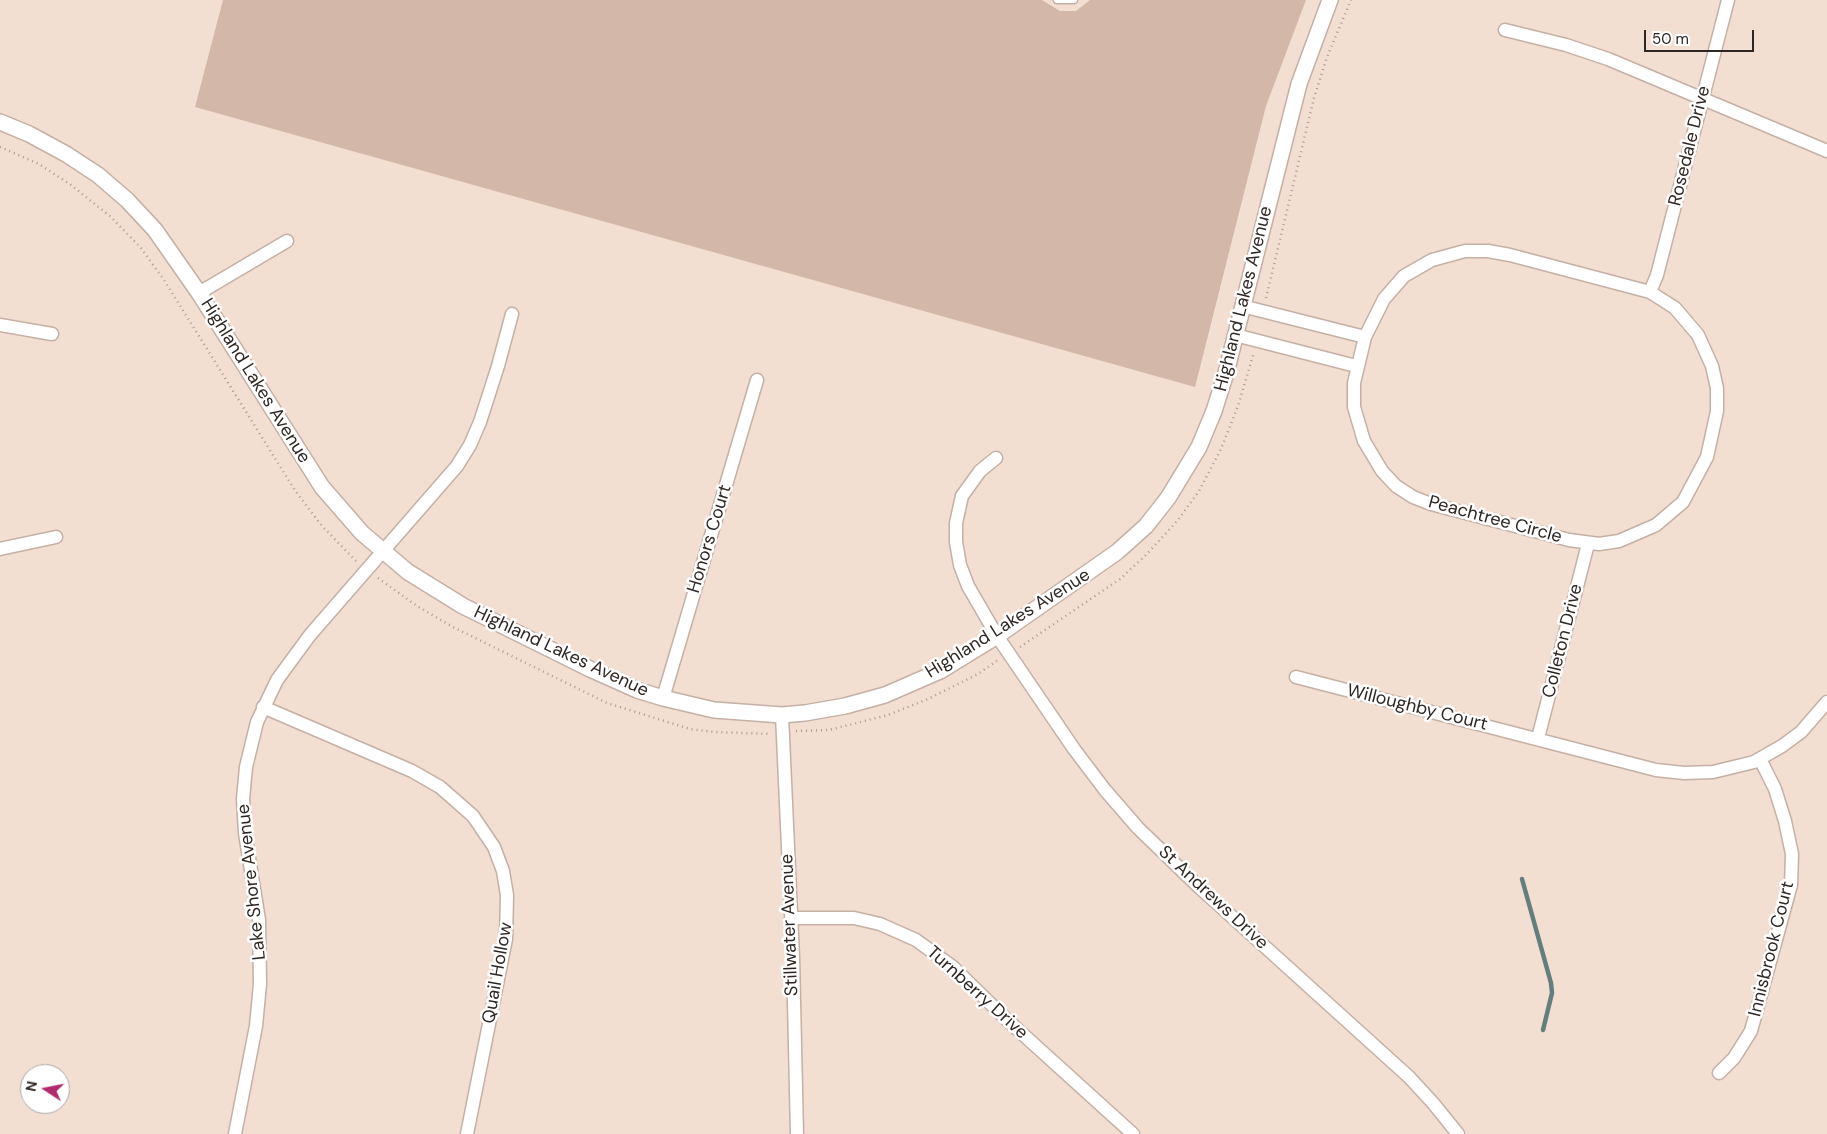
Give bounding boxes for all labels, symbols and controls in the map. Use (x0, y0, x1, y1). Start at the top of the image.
scale bar (1647, 20, 1757, 52)
text: 50 m (1652, 29, 1689, 49)
street label: Rosedale Drive (1665, 84, 1715, 208)
street label: Highland Lakes Avenue (1211, 204, 1277, 394)
street label: Highland Lakes Avenue (195, 295, 315, 467)
street label: Honors Court (683, 482, 737, 596)
street label: Peachtree Circle (1426, 492, 1564, 548)
street label: Highland Lakes Avenue (922, 564, 1094, 684)
street label: Colleton Drive (1538, 582, 1588, 700)
street label: Highland Lakes Avenue (470, 602, 652, 702)
street label: Willoughby Court (1344, 680, 1490, 736)
street label: Lake Shore Avenue (233, 803, 271, 961)
street label: St Andrews Drive (1154, 842, 1272, 954)
street label: Stillwater Avenue (777, 853, 803, 997)
street label: Innisbrook Court (1745, 879, 1799, 1019)
street label: Quail Hollow (478, 921, 518, 1025)
street label: Turnberry Drive (922, 942, 1032, 1044)
north arrow (20, 1064, 70, 1114)
text: N (21, 1080, 41, 1093)

